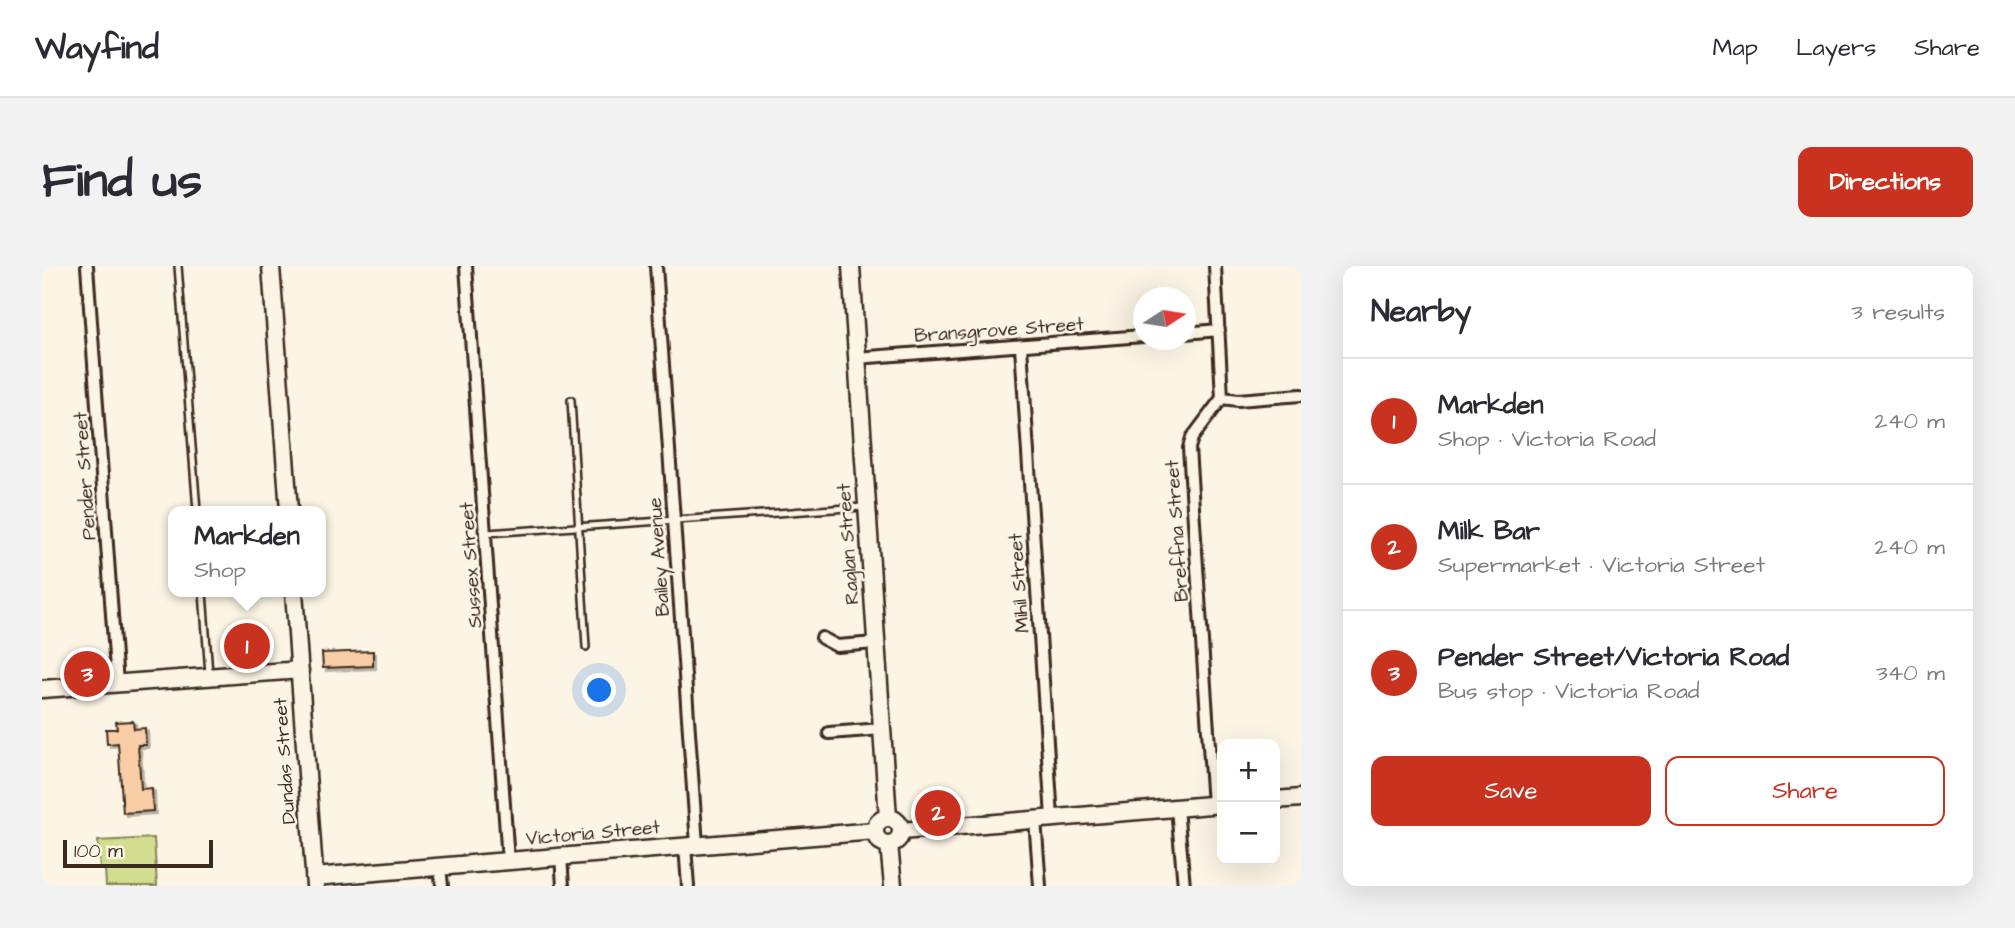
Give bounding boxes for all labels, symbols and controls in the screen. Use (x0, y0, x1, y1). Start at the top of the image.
text: Wayfind (35, 25, 159, 71)
text: Map (1713, 31, 1758, 65)
text: Layers (1796, 31, 1876, 65)
text: Share (1914, 31, 1980, 65)
button: Directions (1798, 147, 1973, 217)
text: Find us (42, 148, 202, 216)
north arrow (1133, 287, 1196, 350)
text: Nearby (1371, 291, 1471, 333)
text: 3 results (1851, 296, 1945, 328)
street label: Bransgrove Street (913, 311, 1085, 350)
text: Markden (1438, 387, 1543, 423)
text: 1 (1393, 405, 1395, 437)
text: 240 m (1875, 405, 1945, 437)
street label: Pender Street (67, 411, 103, 541)
text: Shop · Victoria Road (1438, 423, 1656, 455)
street label: Breffna Street (1159, 459, 1195, 603)
street label: Raglan Street (830, 482, 867, 605)
street label: Bailey Avenue (641, 497, 678, 617)
street label: Sussex Street (453, 501, 489, 629)
popup (168, 506, 326, 597)
text: Milk Bar (1438, 513, 1540, 549)
text: Markden (194, 518, 300, 554)
text: 2 (1387, 531, 1401, 563)
text: 240 m (1875, 531, 1945, 563)
street label: Mihil Street (1002, 532, 1036, 634)
text: Supermarket · Victoria Street (1438, 549, 1765, 581)
text: Shop (194, 554, 246, 586)
pin: 1 (224, 620, 270, 672)
text: Pender Street/Victoria Road (1438, 639, 1789, 675)
pin: 3 (64, 648, 110, 700)
text: 3 (1388, 657, 1400, 689)
text: 340 m (1876, 657, 1945, 689)
your location (582, 673, 616, 707)
text: Bus stop · Victoria Road (1438, 675, 1700, 707)
street label: Dundas Street (267, 697, 303, 825)
map controls (1217, 739, 1280, 865)
button: + (1217, 739, 1280, 802)
button: Save (1371, 756, 1651, 826)
button: Share (1665, 756, 1945, 826)
pin: 2 (915, 787, 961, 839)
button: − (1217, 802, 1280, 865)
street label: Victoria Street (525, 814, 661, 852)
scale bar (63, 837, 214, 869)
text: 100 m (74, 838, 123, 865)

